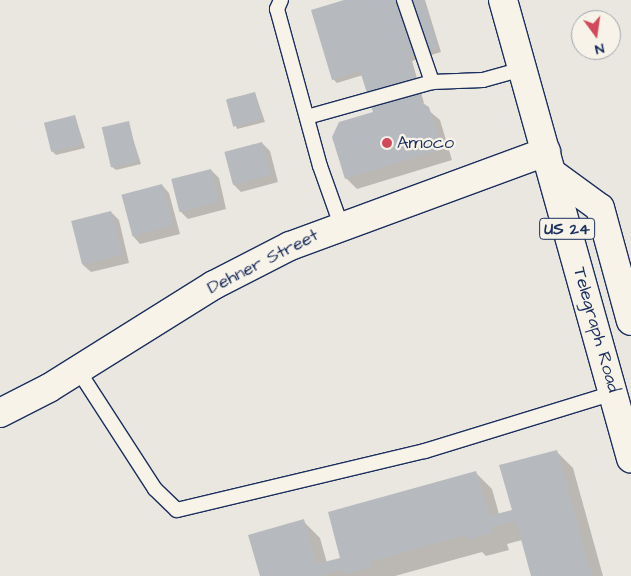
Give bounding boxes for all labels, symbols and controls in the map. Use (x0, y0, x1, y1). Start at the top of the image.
north arrow (571, 10, 621, 60)
text: N (593, 38, 606, 59)
place label: Amoco (397, 132, 454, 154)
marker: Amoco (381, 137, 393, 149)
road number: US 24 (538, 215, 596, 242)
street label: Dehner Street (204, 225, 322, 299)
street label: Telegraph Road (568, 265, 624, 395)

